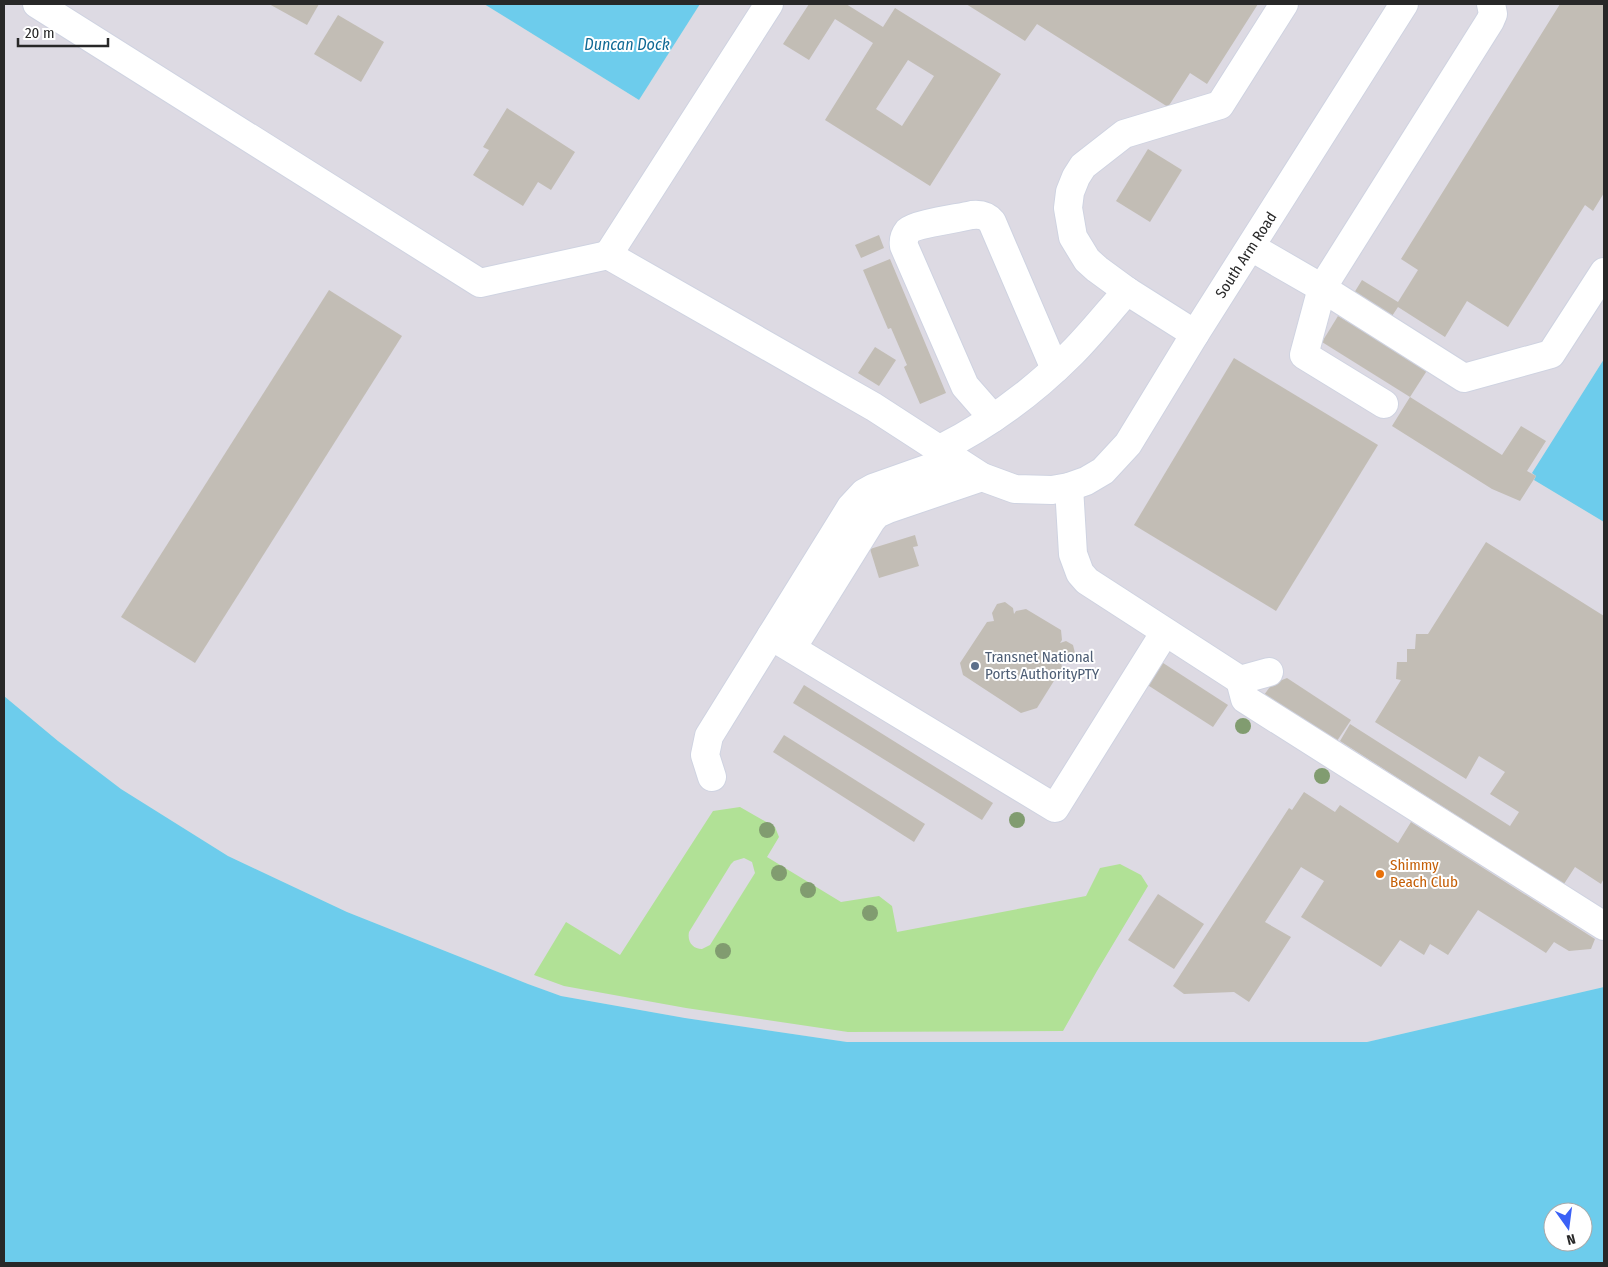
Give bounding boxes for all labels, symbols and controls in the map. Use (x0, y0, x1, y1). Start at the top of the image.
scale bar (18, 15, 108, 47)
text: 20 m (25, 24, 55, 42)
water label: Duncan Dock (584, 35, 670, 54)
street label: South Arm Road (1212, 209, 1280, 301)
place label: Transnet National Ports AuthorityPTY (985, 648, 1100, 683)
marker: Transnet National Ports AuthorityPTY (969, 660, 981, 672)
place label: Shimmy Beach Club (1390, 856, 1458, 891)
marker: Shimmy Beach Club (1374, 868, 1386, 880)
north arrow (1543, 1202, 1593, 1252)
text: N (1565, 1230, 1577, 1248)

